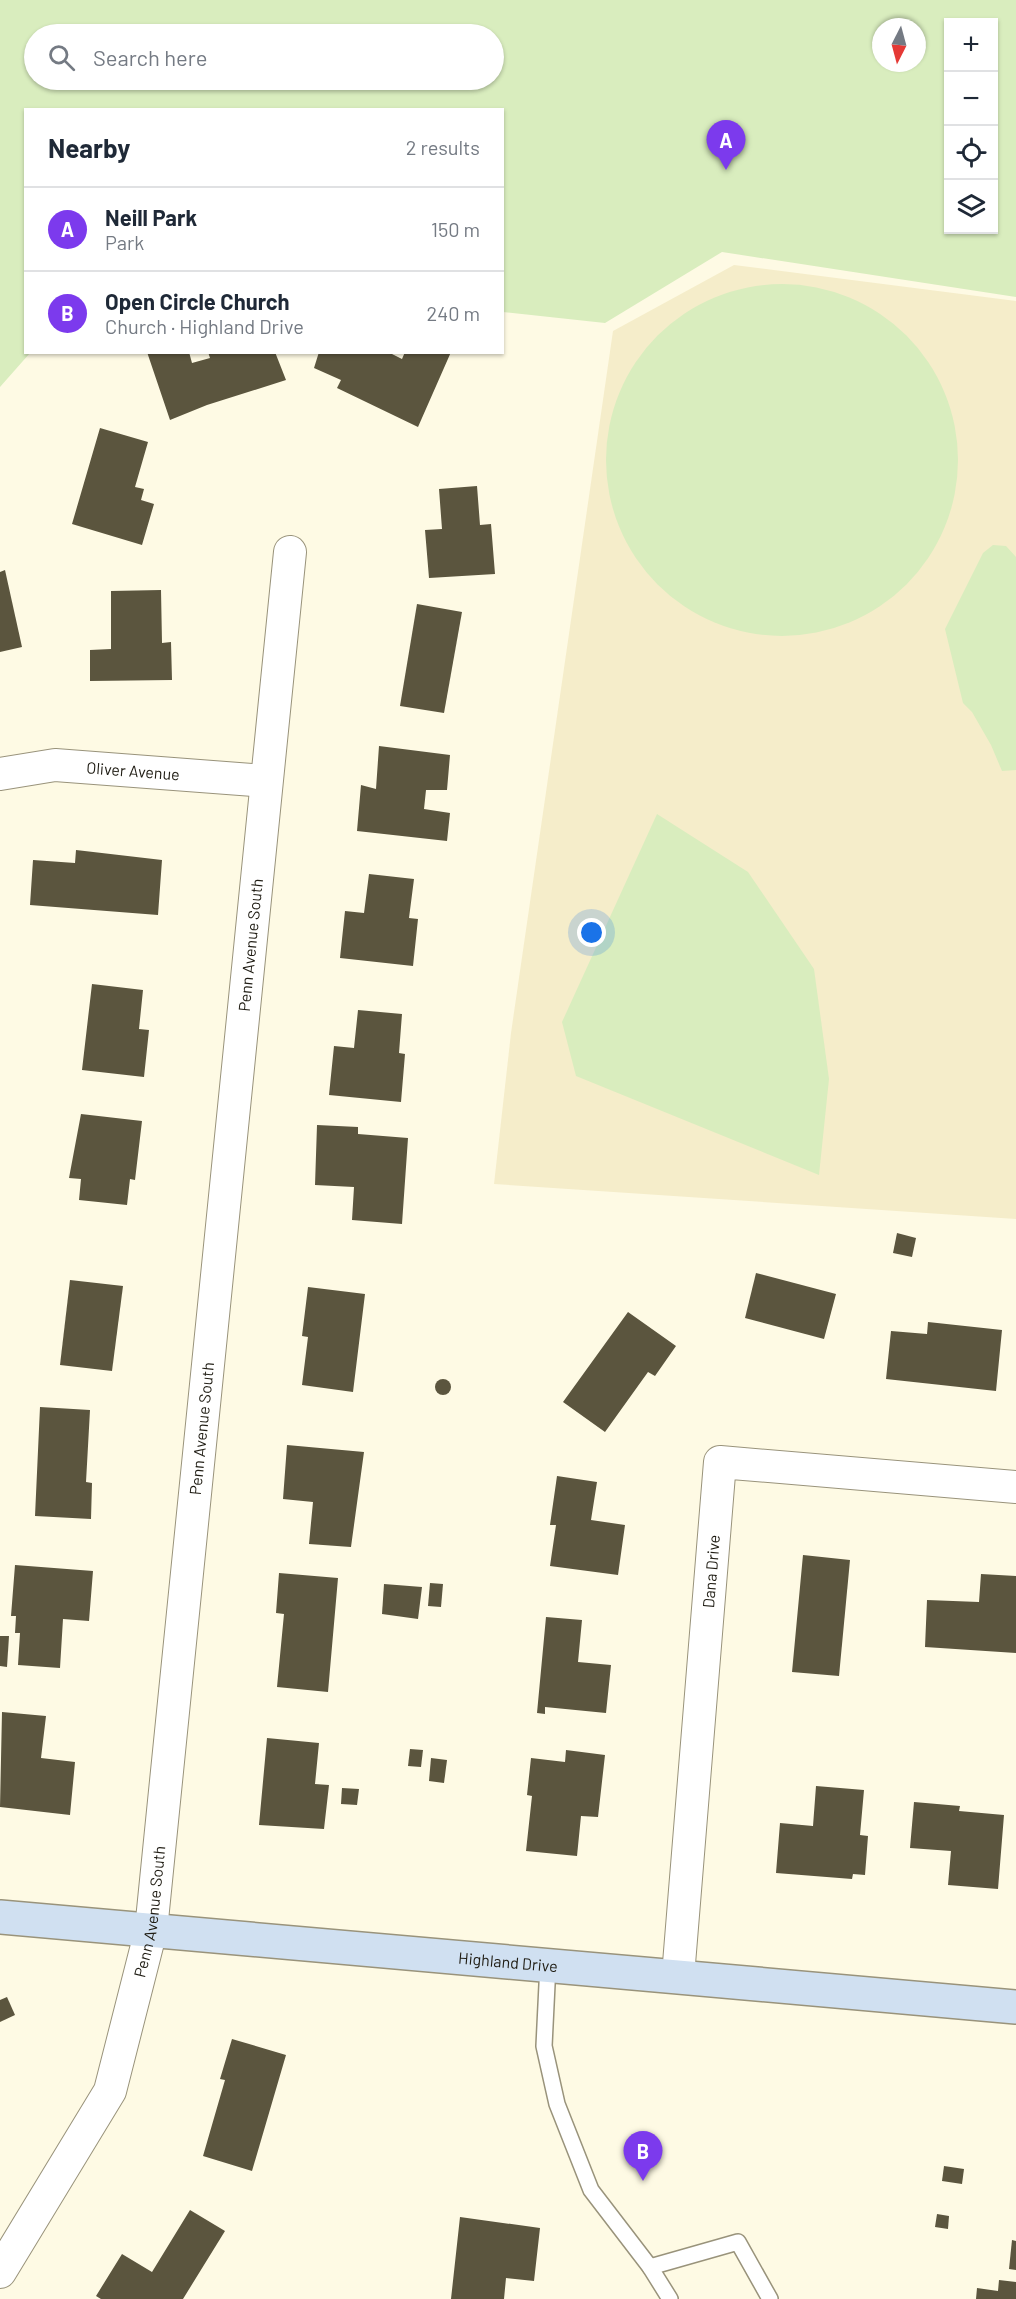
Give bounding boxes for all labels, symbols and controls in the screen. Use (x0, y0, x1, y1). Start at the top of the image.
north arrow (872, 18, 926, 72)
map controls (944, 18, 998, 234)
button: + (944, 18, 998, 72)
search box (24, 24, 504, 90)
icon: search (45, 41, 78, 74)
text: Search here (93, 44, 207, 70)
button: − (944, 72, 998, 126)
pin: A (706, 120, 746, 170)
button: locate (944, 126, 998, 180)
text: Nearby (48, 132, 130, 163)
text: 2 results (406, 135, 480, 159)
button: layers (944, 180, 998, 234)
text: Neill Park (105, 204, 197, 230)
text: A (61, 217, 74, 241)
text: 150 m (431, 217, 480, 241)
text: Park (105, 230, 144, 254)
text: Open Circle Church (105, 288, 290, 314)
text: B (61, 301, 74, 325)
text: 240 m (426, 301, 480, 325)
text: Church · Highland Drive (105, 314, 304, 338)
street label: Oliver Avenue (86, 757, 180, 783)
street label: Penn Avenue South (234, 878, 266, 1012)
your location (577, 918, 606, 947)
street label: Penn Avenue South (185, 1361, 217, 1496)
street label: Dana Drive (698, 1534, 723, 1609)
street label: Penn Avenue South (129, 1845, 168, 1979)
street label: Highland Drive (458, 1948, 559, 1975)
pin: B (624, 2132, 662, 2181)

